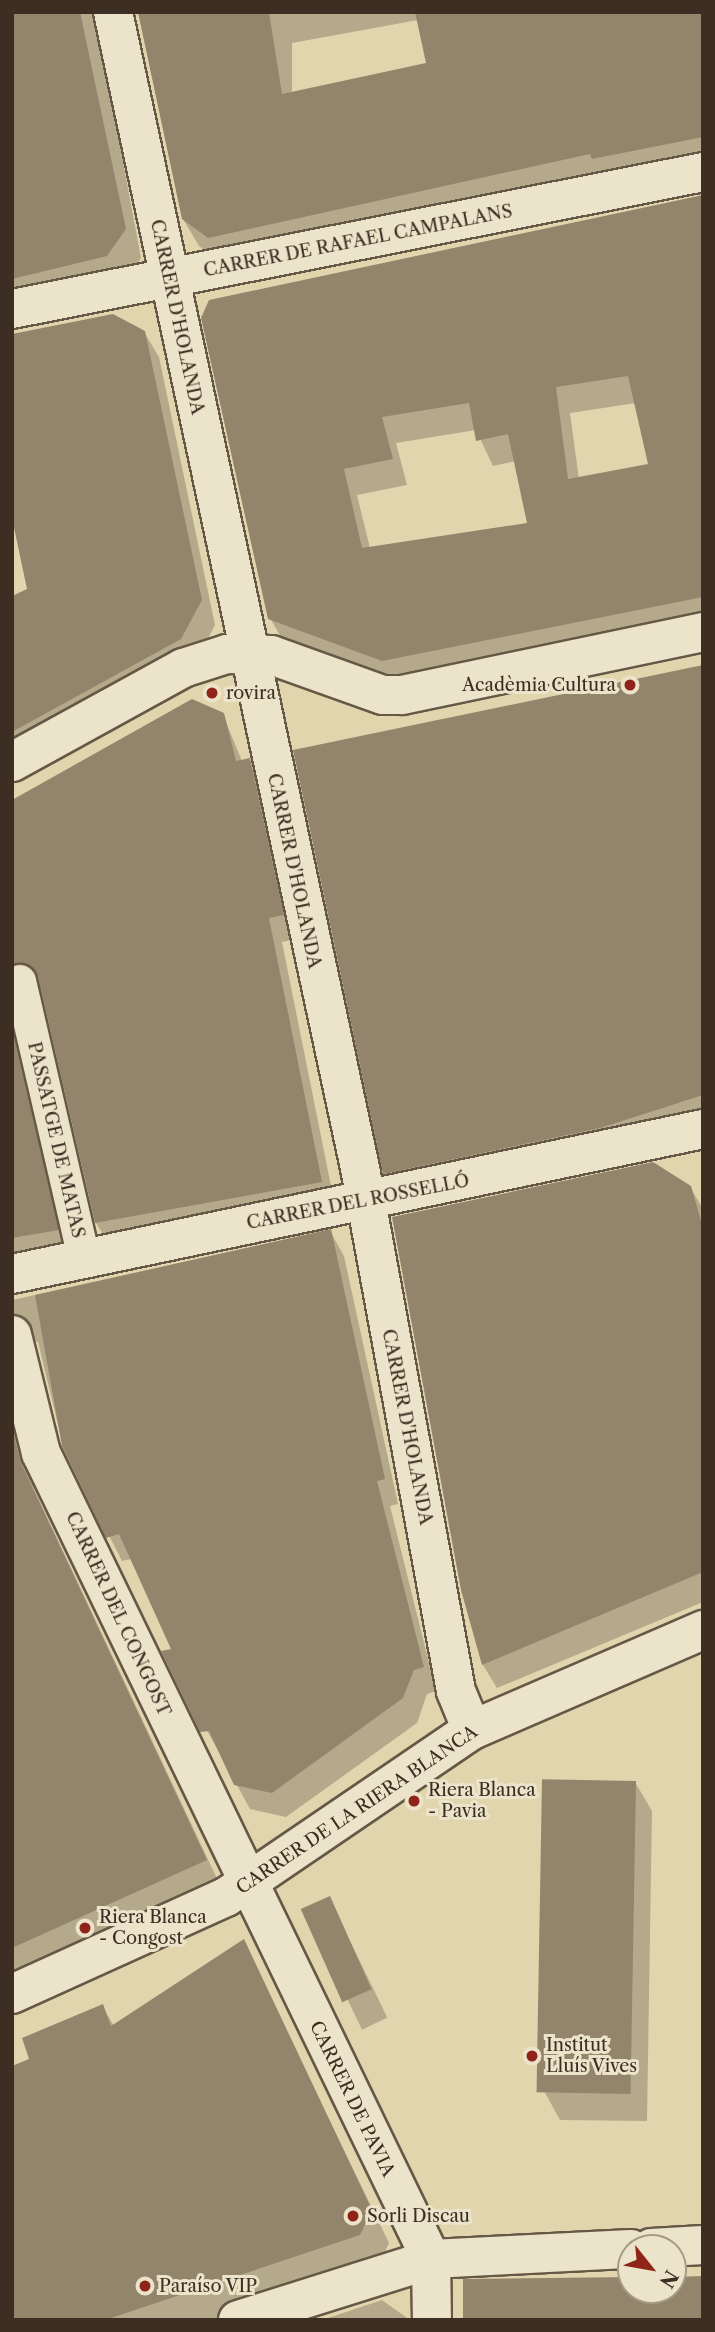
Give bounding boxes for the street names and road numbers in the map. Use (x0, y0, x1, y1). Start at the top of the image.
street label: CARRER DE RAFAEL CAMPALANS (201, 200, 515, 282)
street label: CARRER D'HOLANDA (146, 217, 208, 417)
street label: CARRER D'HOLANDA (263, 771, 325, 971)
street label: PASSATGE DE MATAS (23, 1040, 89, 1240)
street label: CARRER DEL ROSSELLÓ (244, 1170, 472, 1234)
street label: CARRER D'HOLANDA (377, 1327, 437, 1527)
street label: CARRER DEL CONGOST (61, 1508, 175, 1720)
street label: CARRER DE LA RIERA BLANCA (231, 1720, 483, 1900)
street label: CARRER DE PAVIA (305, 2017, 399, 2181)

